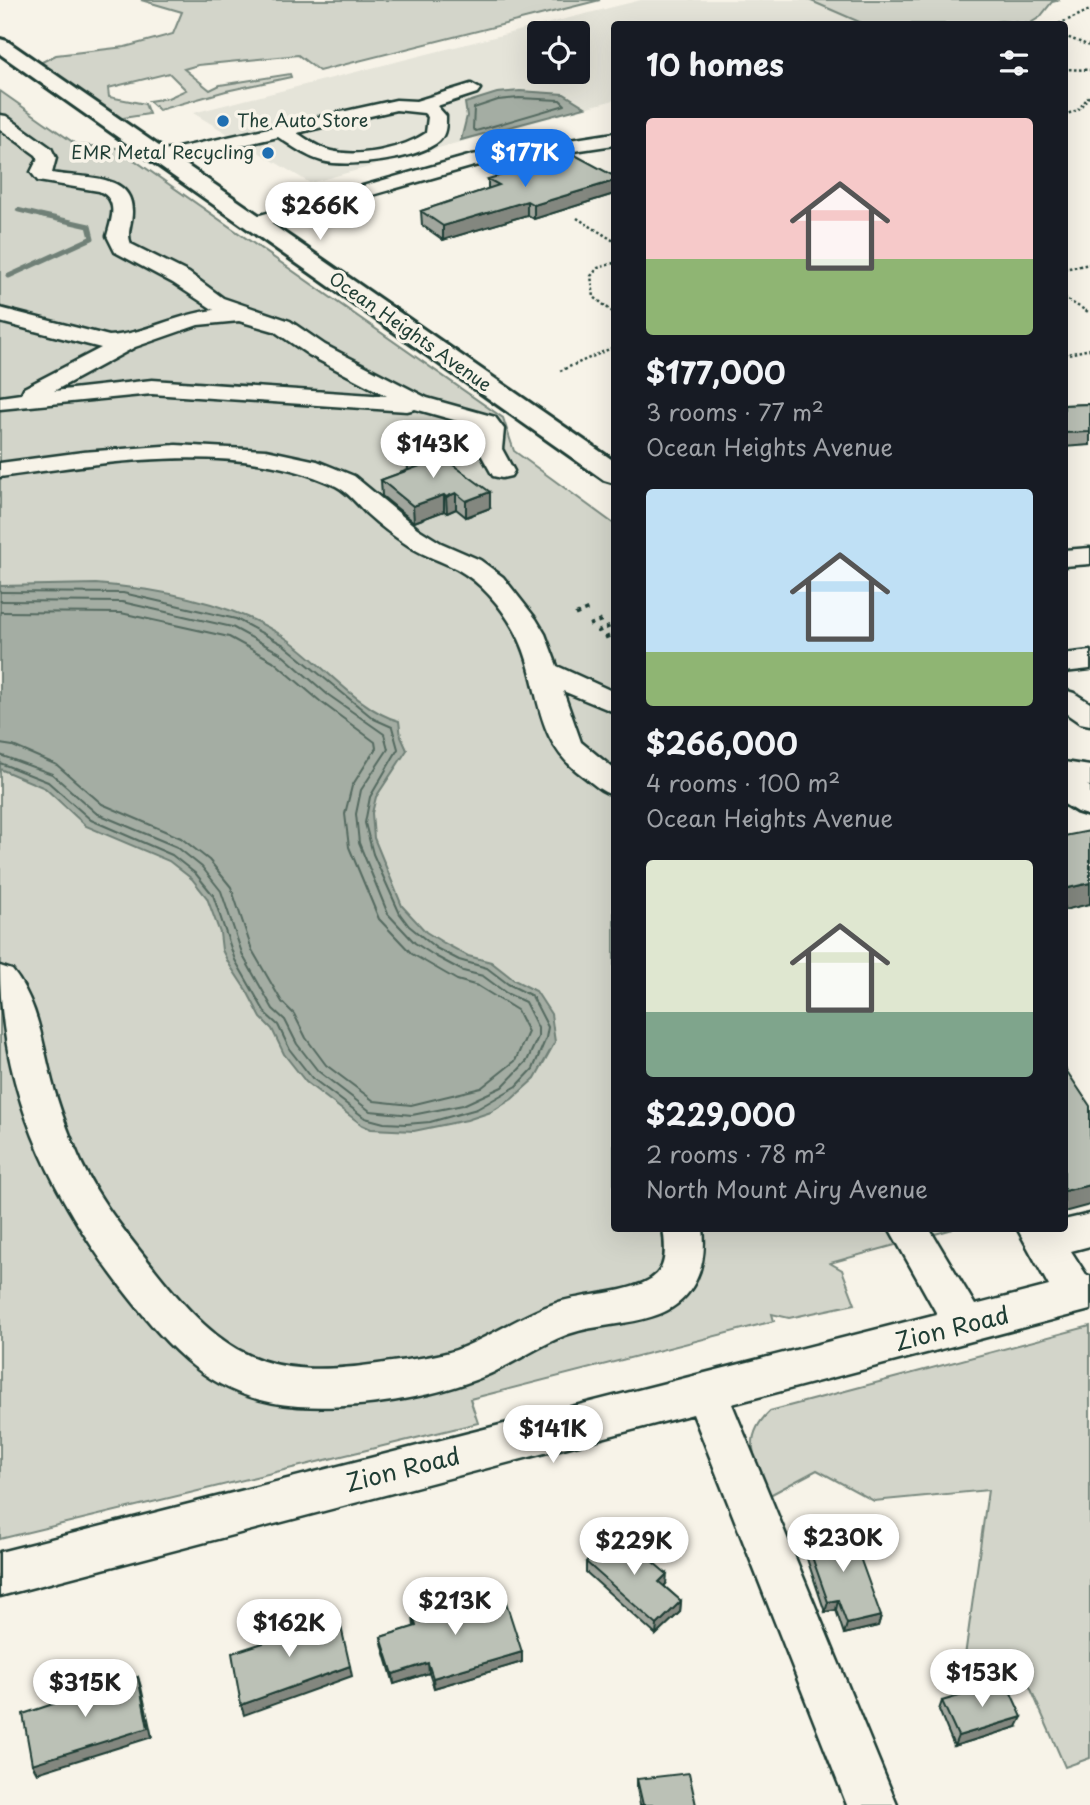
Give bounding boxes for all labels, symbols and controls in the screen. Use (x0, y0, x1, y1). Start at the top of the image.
map controls (527, 21, 590, 84)
button: locate (527, 21, 590, 84)
text: 10 homes (646, 41, 784, 86)
icon: filters (995, 44, 1033, 82)
place label: The Auto Store (237, 106, 368, 133)
marker: The Auto Store (215, 113, 231, 129)
pin: $177K (476, 130, 574, 189)
text: $177K (491, 134, 559, 169)
place label: EMR Metal Recycling (71, 138, 254, 165)
marker: EMR Metal Recycling (260, 145, 276, 161)
icon: home (777, 163, 903, 289)
pin: $266K (271, 182, 369, 242)
text: $266K (281, 187, 359, 222)
street label: Ocean Heights Avenue (324, 264, 498, 397)
text: $177,000 (646, 349, 786, 394)
text: 3 rooms · 77 m² (646, 394, 824, 429)
pin: $143K (384, 420, 482, 480)
text: $143K (397, 425, 469, 460)
text: Ocean Heights Avenue (646, 429, 893, 464)
icon: home (777, 534, 903, 660)
text: $266,000 (646, 720, 798, 765)
text: 4 rooms · 100 m² (646, 765, 840, 800)
text: Ocean Heights Avenue (646, 800, 893, 835)
icon: home (777, 905, 903, 1031)
text: $229,000 (646, 1091, 796, 1136)
text: 2 rooms · 78 m² (646, 1136, 826, 1171)
text: North Mount Airy Avenue (646, 1171, 928, 1206)
street label: Zion Road (891, 1295, 1013, 1359)
pin: $141K (504, 1406, 602, 1465)
text: $141K (519, 1410, 587, 1445)
street label: Zion Road (342, 1436, 464, 1500)
pin: $230K (794, 1514, 892, 1574)
pin: $229K (585, 1518, 683, 1577)
text: $230K (803, 1519, 883, 1554)
text: $229K (596, 1522, 672, 1557)
pin: $213K (406, 1578, 504, 1637)
text: $213K (419, 1582, 491, 1617)
pin: $162K (240, 1600, 338, 1659)
text: $162K (253, 1604, 325, 1639)
pin: $153K (933, 1650, 1031, 1709)
text: $153K (946, 1654, 1018, 1689)
pin: $315K (36, 1660, 134, 1719)
text: $315K (49, 1664, 121, 1699)

